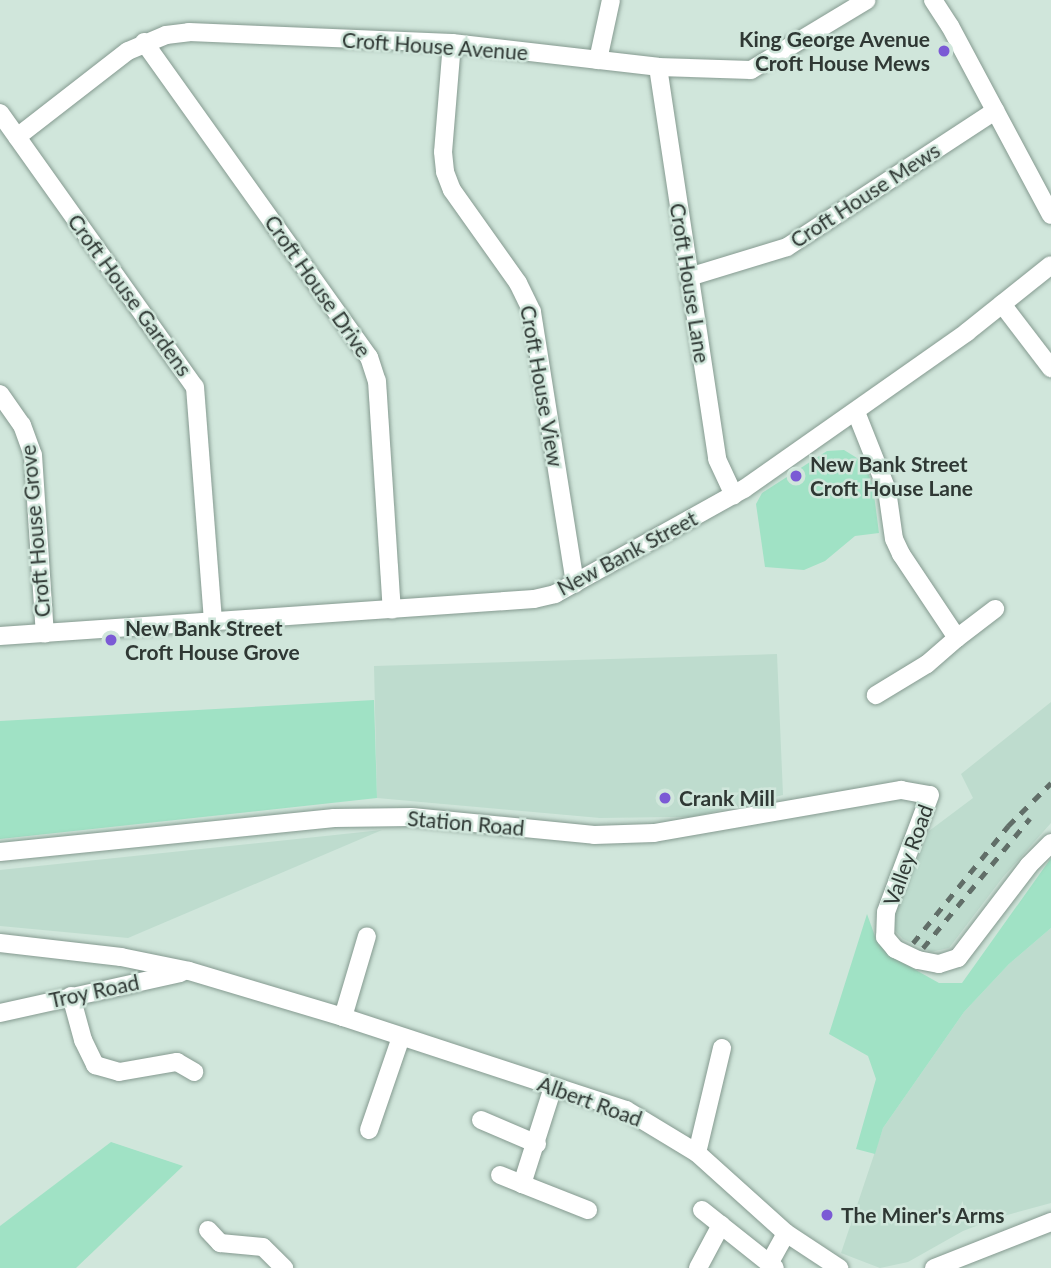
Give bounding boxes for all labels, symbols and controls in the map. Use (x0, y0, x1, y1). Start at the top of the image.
place label: King George Avenue Croft House Mews (738, 26, 930, 76)
street label: Croft House Avenue (341, 27, 529, 65)
marker: King George Avenue Croft House Mews (936, 43, 952, 59)
street label: Croft House Mews (786, 137, 944, 253)
street label: Croft House Lane (665, 201, 715, 365)
street label: Croft House Gardens (63, 209, 197, 381)
street label: Croft House Drive (260, 210, 376, 362)
street label: Croft House View (515, 303, 569, 469)
street label: Croft House Grove (15, 444, 55, 618)
place label: New Bank Street Croft House Lane (810, 451, 973, 501)
marker: New Bank Street Croft House Lane (788, 468, 804, 484)
street label: New Bank Street (552, 505, 702, 601)
place label: New Bank Street Croft House Grove (125, 615, 300, 665)
marker: New Bank Street Croft House Grove (103, 632, 119, 648)
place label: Crank Mill (679, 785, 775, 811)
marker: Crank Mill (657, 790, 673, 806)
street label: Valley Road (878, 801, 938, 909)
street label: Station Road (406, 805, 526, 841)
street label: Troy Road (47, 969, 141, 1013)
street label: Albert Road (534, 1071, 646, 1131)
place label: The Miner's Arms (841, 1202, 1005, 1228)
marker: The Miner's Arms (819, 1207, 835, 1223)

